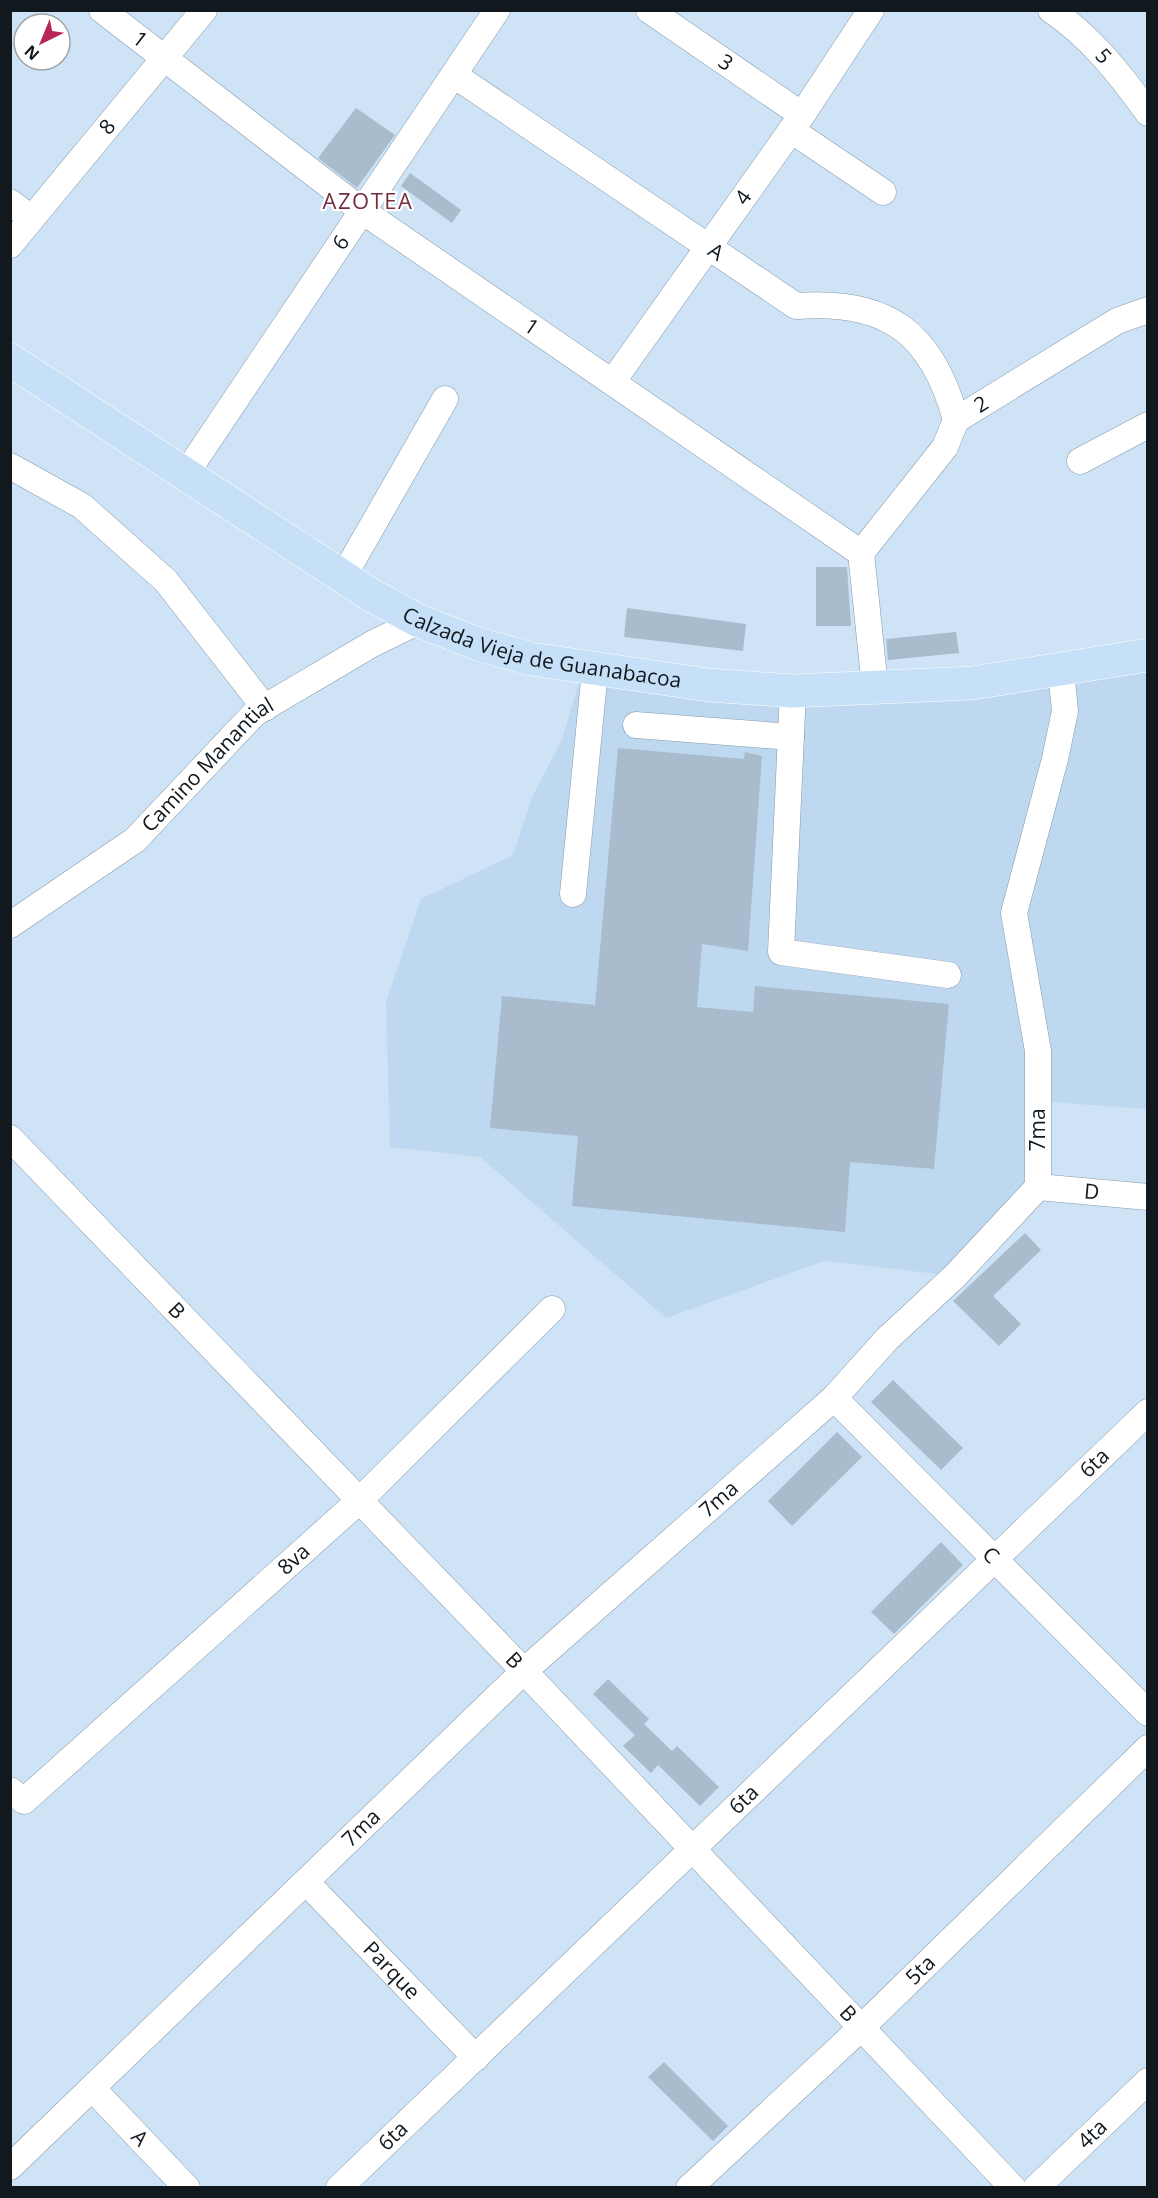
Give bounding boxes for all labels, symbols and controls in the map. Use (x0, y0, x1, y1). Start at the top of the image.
north arrow (12, 12, 72, 72)
street label: 1 (127, 24, 154, 53)
text: N (20, 40, 44, 65)
street label: 5 (1090, 42, 1118, 69)
street label: 3 (713, 47, 739, 77)
street label: 8 (92, 113, 121, 140)
street label: 4 (728, 184, 757, 210)
district label: AZOTEA (323, 185, 413, 215)
street label: 6 (325, 229, 355, 255)
street label: A (703, 236, 730, 267)
street label: 1 (519, 311, 545, 341)
street label: 2 (968, 389, 993, 419)
street label: Calzada Vieja de Guanabacoa (398, 600, 683, 694)
street label: Camino Manantial (135, 690, 278, 838)
street label: 7ma (1023, 1108, 1051, 1152)
street label: D (1083, 1176, 1101, 1206)
street label: B (163, 1295, 192, 1325)
street label: 6ta (1073, 1442, 1115, 1483)
street label: 7ma (693, 1474, 744, 1523)
street label: 8va (271, 1537, 315, 1580)
street label: C (977, 1540, 1006, 1569)
street label: B (500, 1645, 529, 1675)
street label: 6ta (722, 1778, 764, 1820)
street label: 7ma (335, 1802, 386, 1852)
street label: Parque (358, 1935, 427, 2005)
street label: 5ta (899, 1948, 941, 1990)
street label: B (834, 1998, 864, 2027)
street label: 4ta (1071, 2113, 1113, 2154)
street label: 6ta (371, 2114, 413, 2156)
street label: A (126, 2123, 155, 2152)

